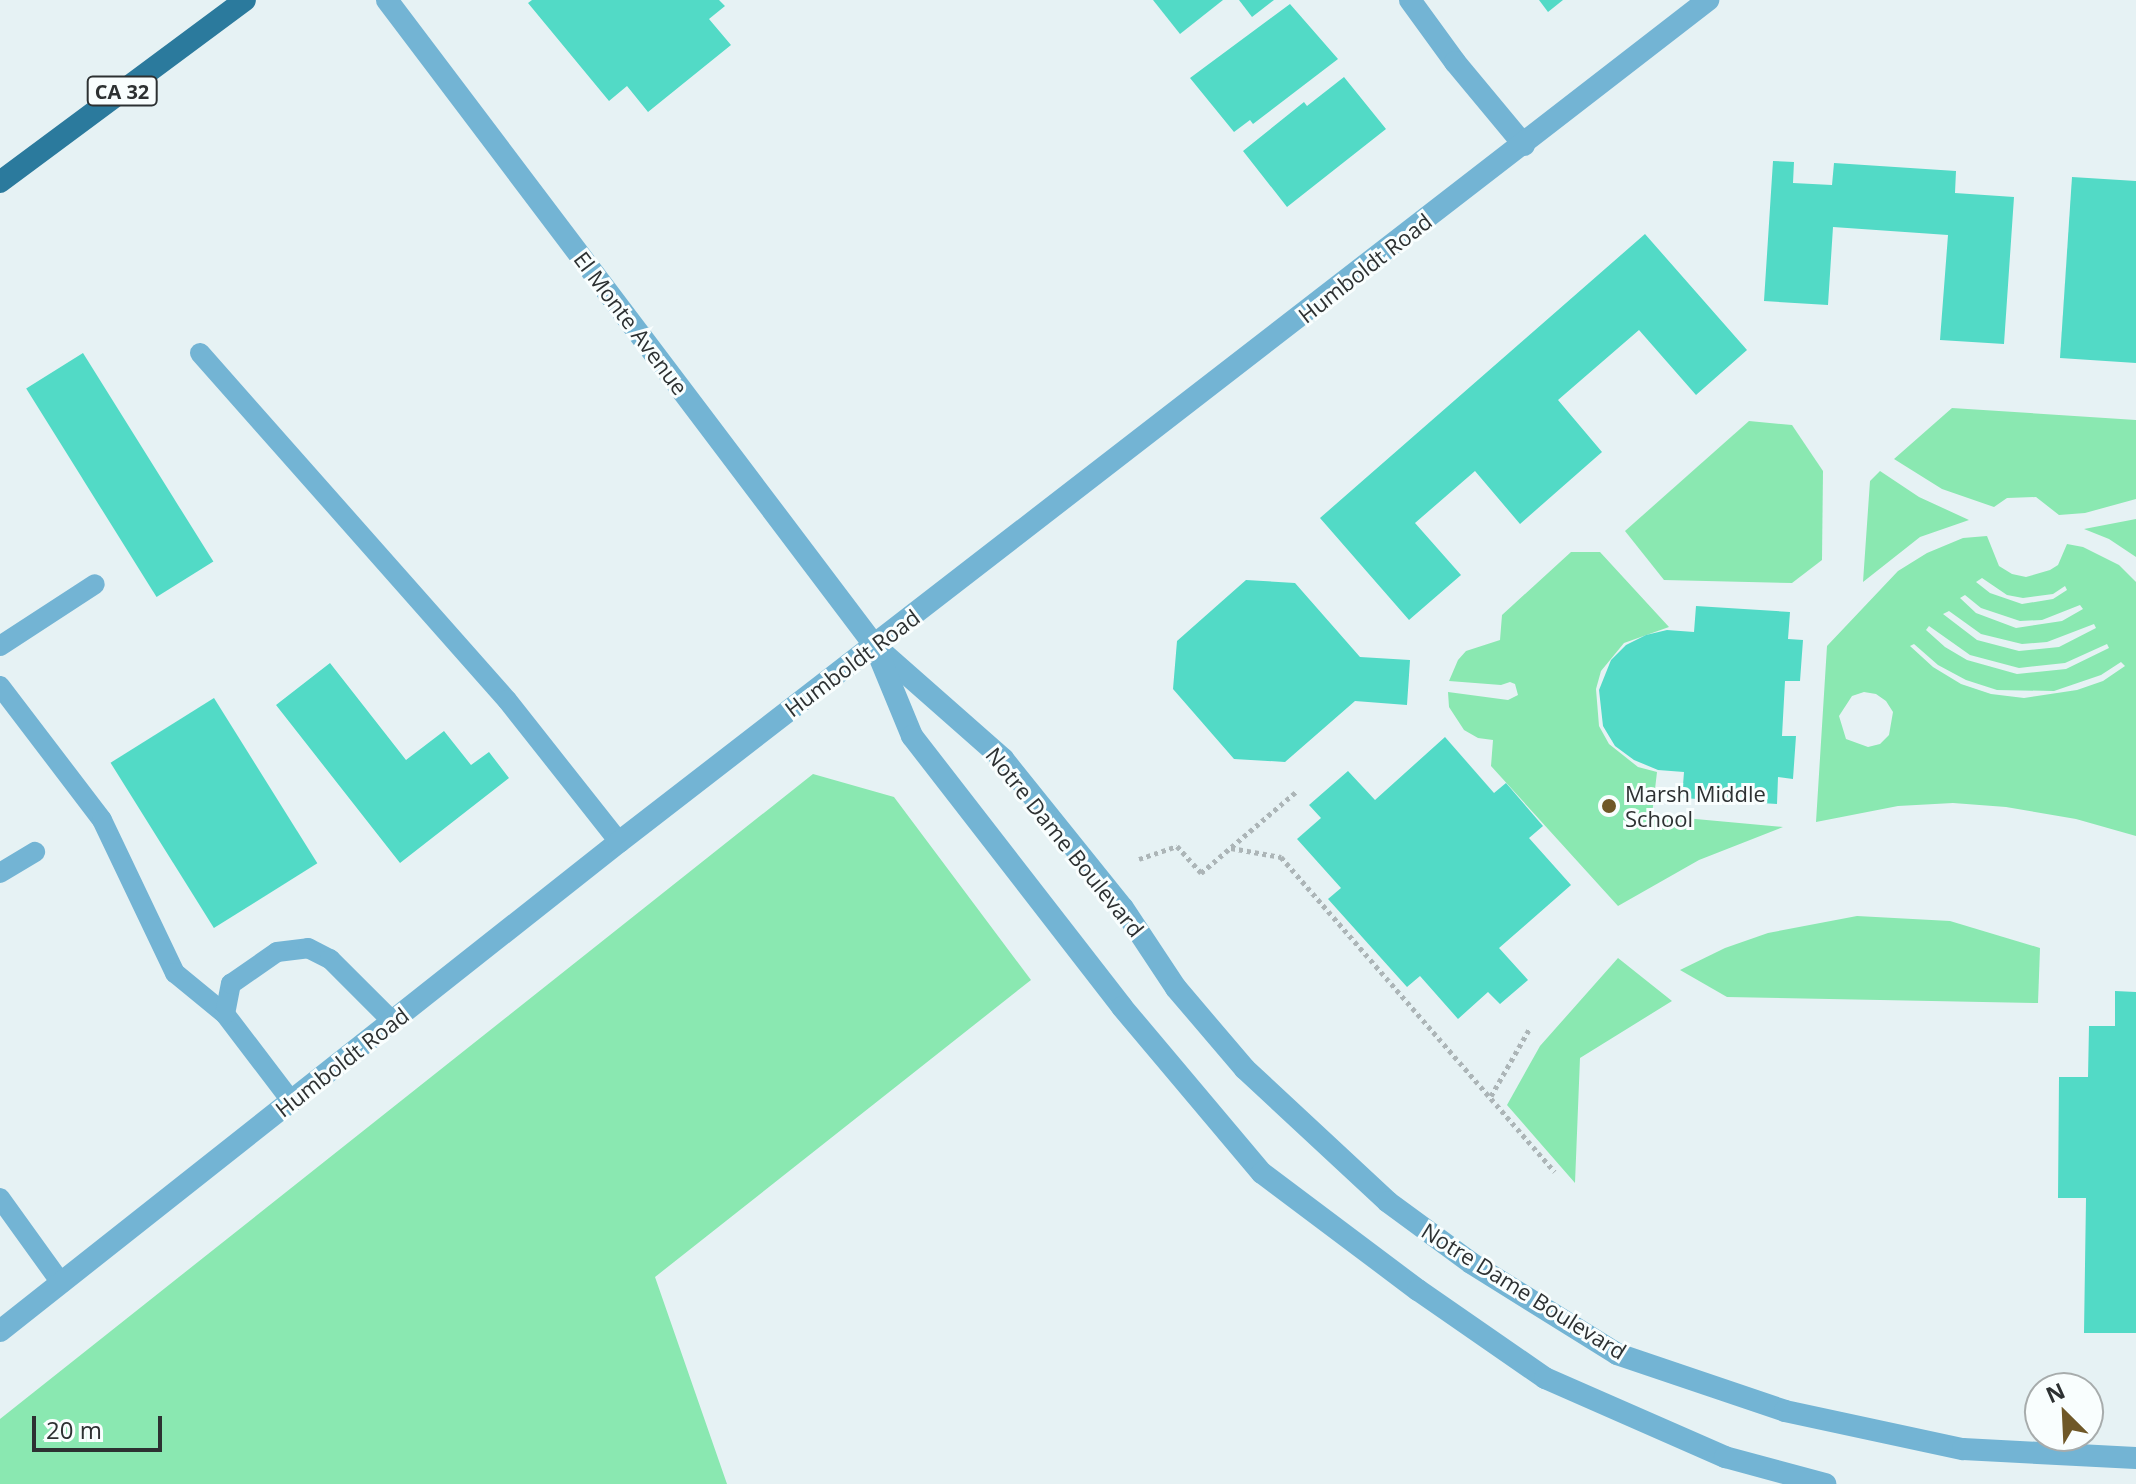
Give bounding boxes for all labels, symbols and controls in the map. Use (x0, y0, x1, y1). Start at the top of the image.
road number: CA 32 (86, 75, 158, 107)
street label: Humboldt Road (1293, 208, 1437, 328)
street label: El Monte Avenue (569, 246, 693, 400)
street label: Humboldt Road (779, 604, 925, 722)
street label: Notre Dame Boulevard (981, 742, 1149, 942)
place label: Marsh Middle School (1625, 780, 1766, 832)
marker: Marsh Middle School (1600, 797, 1618, 815)
street label: Humboldt Road (270, 1002, 414, 1122)
street label: Notre Dame Boulevard (1417, 1217, 1631, 1365)
north arrow (2024, 1372, 2104, 1452)
text: N (2041, 1375, 2069, 1409)
scale bar (36, 1400, 166, 1450)
text: 20 m (46, 1413, 102, 1446)

